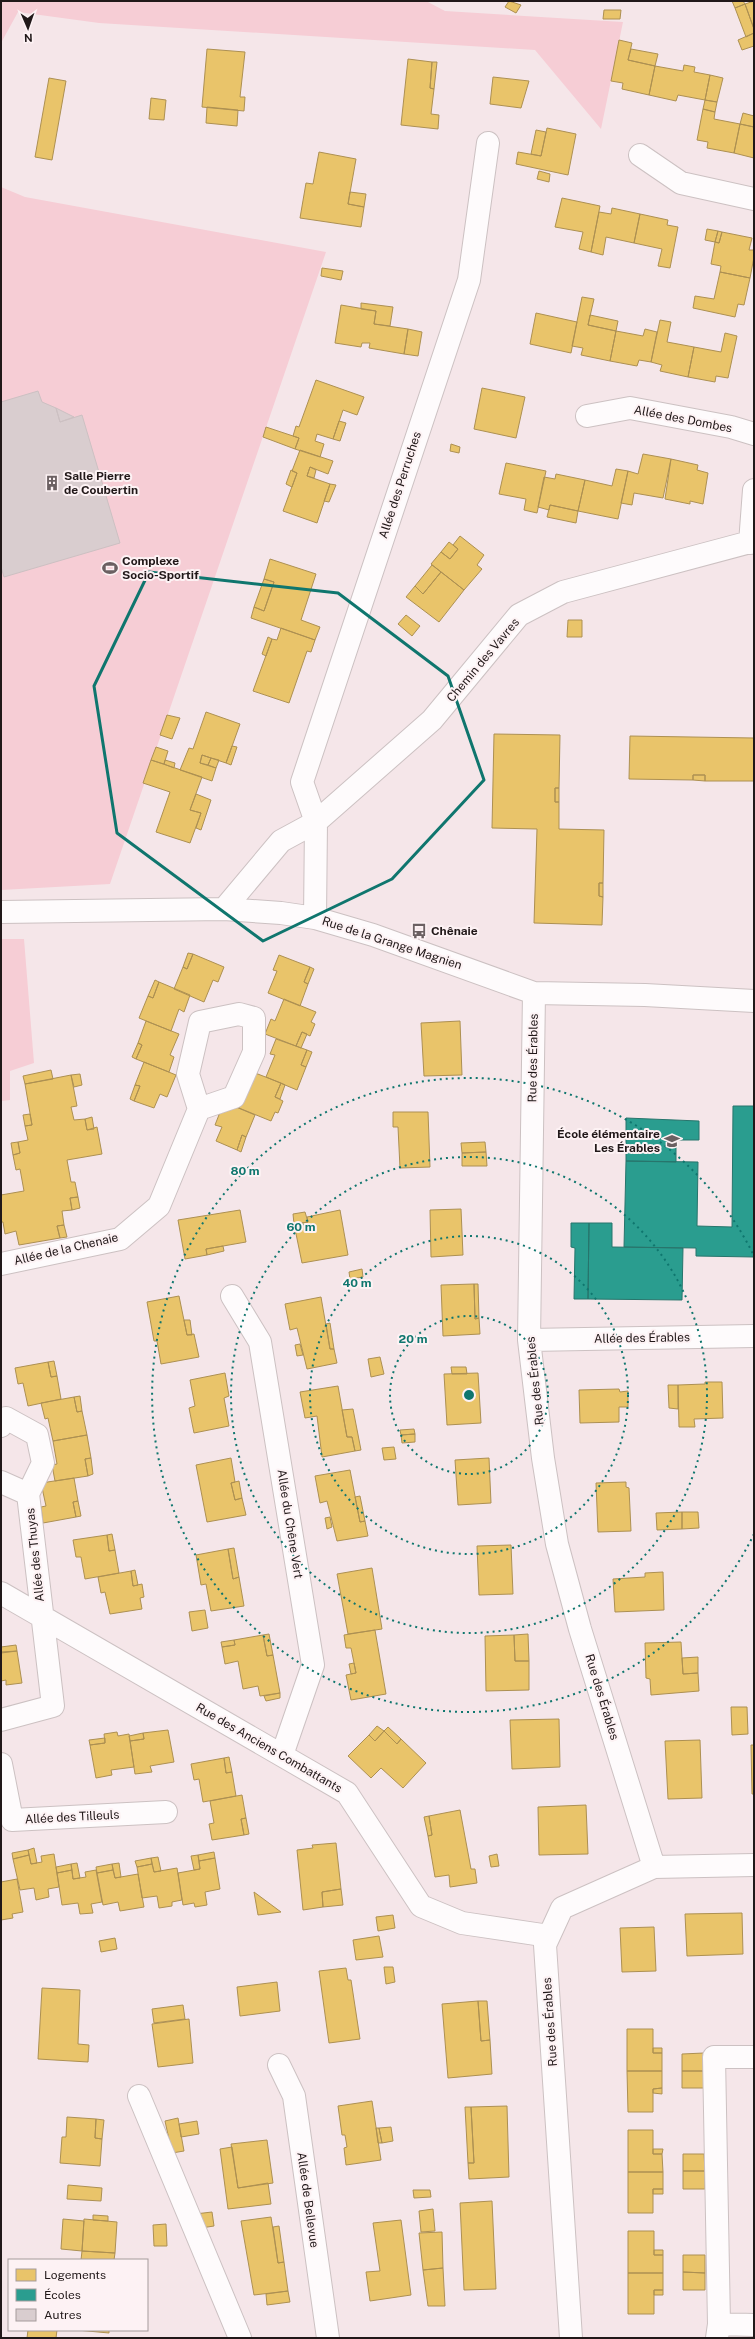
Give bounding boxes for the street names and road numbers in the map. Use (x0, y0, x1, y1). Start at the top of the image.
street label: Allée des Dombes (633, 403, 733, 435)
street label: Allée des Perruches (376, 430, 424, 540)
street label: Chemin des Vavres (444, 615, 522, 705)
street label: Rue de la Grange Magnien (320, 914, 464, 972)
street label: Rue des Érables (525, 1013, 541, 1103)
street label: Allée de la Chenaie (12, 1230, 120, 1268)
street label: Allée des Érables (594, 1330, 690, 1346)
street label: Rue des Érables (523, 1336, 547, 1426)
street label: Allée du Chêne Vert (274, 1468, 306, 1580)
street label: Allée des Thuyas (23, 1507, 47, 1603)
street label: Rue des Érables (582, 1652, 622, 1742)
street label: Rue des Anciens Combattants (193, 1700, 345, 1796)
street label: Allée des Tilleuls (24, 1808, 120, 1826)
street label: Rue des Érables (540, 1977, 560, 2067)
street label: Allée de Bellevue (294, 2151, 322, 2249)

